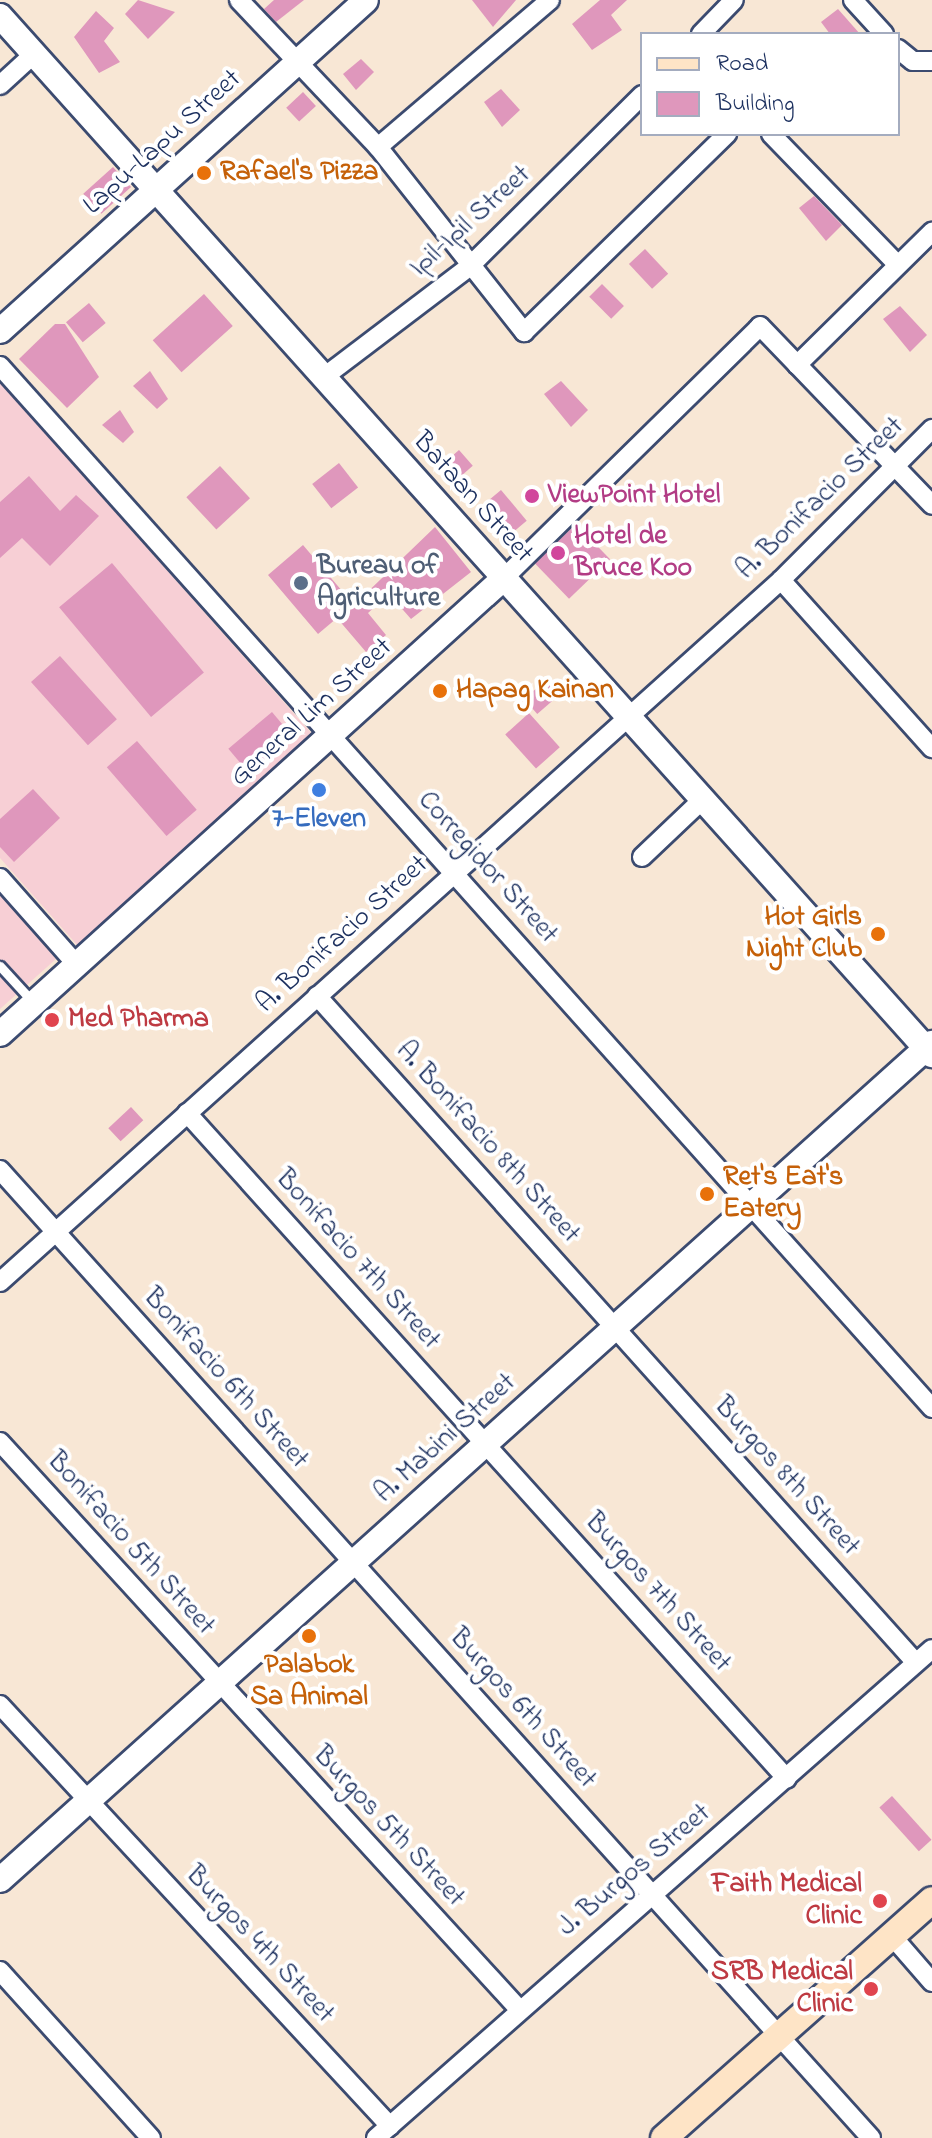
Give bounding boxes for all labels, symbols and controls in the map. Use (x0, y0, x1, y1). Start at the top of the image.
legend (640, 32, 900, 136)
text: Road (716, 47, 768, 82)
street label: Lapu-Lapu Street (77, 63, 249, 223)
text: Building (716, 87, 795, 122)
place label: Rafael's Pizza (220, 156, 378, 190)
street label: Ipil-Ipil Street (404, 159, 538, 285)
marker: Rafael's Pizza (195, 164, 213, 182)
street label: A. Bonifacio Street (730, 411, 912, 587)
street label: Bataan Street (404, 425, 540, 571)
place label: ViewPoint Hotel (548, 479, 720, 513)
marker: ViewPoint Hotel (523, 487, 541, 505)
place label: Hotel de Bruce Koo (574, 520, 692, 586)
marker: Hotel de Bruce Koo (549, 544, 567, 562)
place label: Bureau of Agriculture (317, 550, 440, 616)
marker: Bureau of Agriculture (292, 574, 310, 592)
street label: General Lim Street (224, 631, 400, 795)
place label: Hapag Kainan (456, 674, 614, 708)
marker: Hapag Kainan (431, 682, 449, 700)
marker: 7-Eleven (310, 781, 328, 799)
street label: Corregidor Street (410, 785, 564, 951)
place label: 7-Eleven (272, 803, 366, 837)
street label: A. Bonifacio Street (250, 849, 436, 1021)
place label: Hot Girls Night Club (746, 901, 862, 967)
marker: Hot Girls Night Club (869, 925, 887, 943)
place label: Med Pharma (68, 1003, 209, 1037)
marker: Med Pharma (43, 1011, 61, 1029)
street label: A. Bonifacio 8th Street (387, 1035, 587, 1251)
place label: Ret's Eat's Eatery (723, 1161, 843, 1227)
street label: Bonifacio 7th Street (267, 1163, 447, 1357)
marker: Ret's Eat's Eatery (698, 1185, 716, 1203)
street label: Bonifacio 6th Street (135, 1282, 315, 1476)
street label: A. Mabini Street (369, 1367, 523, 1511)
street label: Burgos 8th Street (706, 1390, 866, 1564)
street label: Bonifacio 5th Street (39, 1445, 221, 1643)
street label: Burgos 7th Street (576, 1506, 738, 1680)
street label: Burgos 6th Street (441, 1622, 603, 1796)
marker: Palabok Sa Animal (300, 1627, 318, 1645)
place label: Palabok Sa Animal (250, 1649, 368, 1715)
street label: Burgos 5th Street (305, 1739, 471, 1915)
street label: J. Burgos Street (552, 1797, 718, 1945)
street label: Burgos 4th Street (177, 1859, 341, 2031)
place label: Faith Medical Clinic (711, 1868, 862, 1934)
marker: Faith Medical Clinic (869, 1890, 891, 1912)
place label: SRB Medical Clinic (711, 1956, 853, 2022)
marker: SRB Medical Clinic (860, 1978, 882, 2000)

